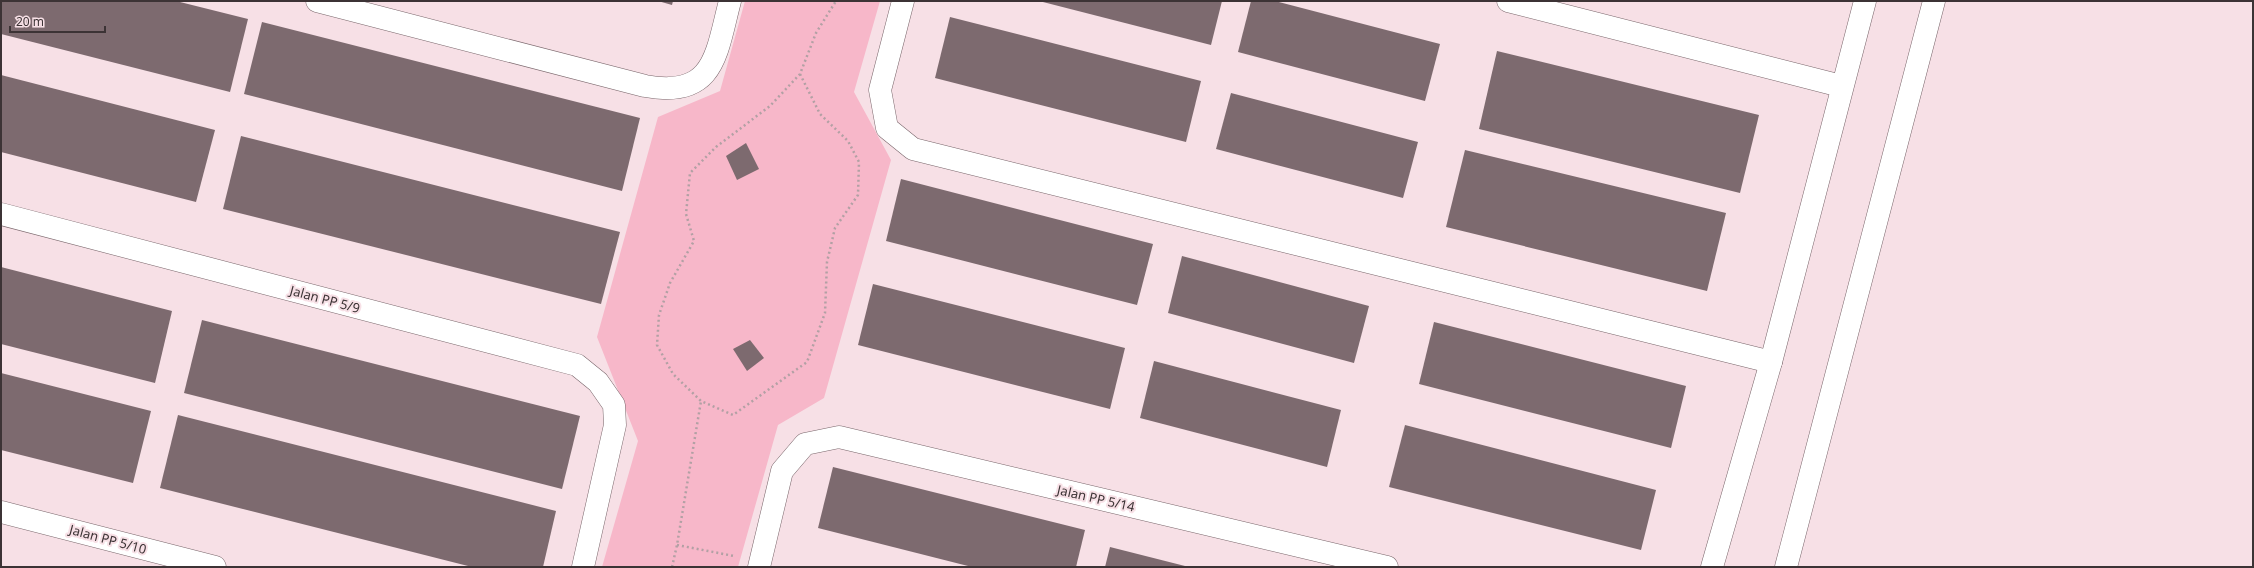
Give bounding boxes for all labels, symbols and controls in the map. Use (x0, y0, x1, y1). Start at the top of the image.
scale bar (10, 8, 105, 34)
text: 20 m (16, 13, 44, 30)
street label: Jalan PP 5/9 (286, 281, 362, 317)
street label: Jalan PP 5/14 (1053, 480, 1137, 516)
street label: Jalan PP 5/10 (66, 520, 149, 558)

